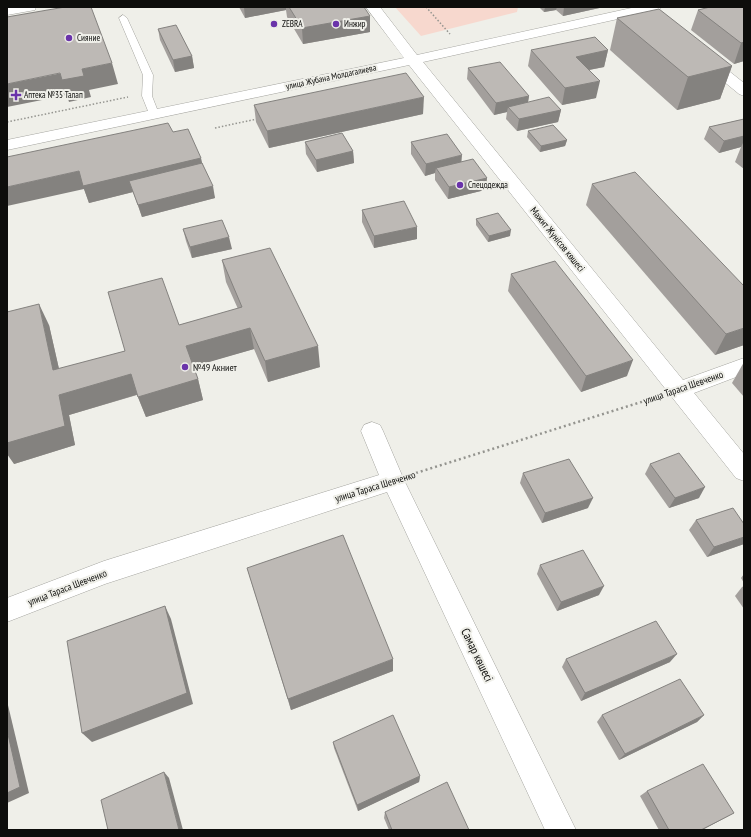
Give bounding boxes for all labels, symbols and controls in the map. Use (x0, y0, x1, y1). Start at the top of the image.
place label: ZEBRA (282, 18, 303, 29)
place label: Инжир (344, 18, 366, 29)
marker: ZEBRA (269, 19, 279, 29)
marker: Инжир (331, 19, 341, 29)
place label: Сияние (77, 32, 100, 43)
marker: Сияние (64, 33, 74, 43)
street label: улица Жубана Молдагалиева (285, 61, 377, 91)
place label: Аптека №35 Талап (24, 89, 83, 100)
marker: Аптека №35 Талап (11, 90, 21, 100)
place label: Спецодежда (468, 179, 508, 190)
marker: Спецодежда (455, 180, 465, 190)
street label: Мәжит Жүнісов көшесі (527, 204, 588, 274)
place label: №49 Акниет (193, 361, 238, 374)
marker: №49 Акниет (180, 362, 190, 372)
street label: улица Тараса Шевченко (641, 368, 725, 407)
street label: улица Тараса Шевченко (333, 468, 417, 505)
street label: улица Тараса Шевченко (26, 566, 109, 609)
street label: Самар көшесі (458, 626, 497, 684)

